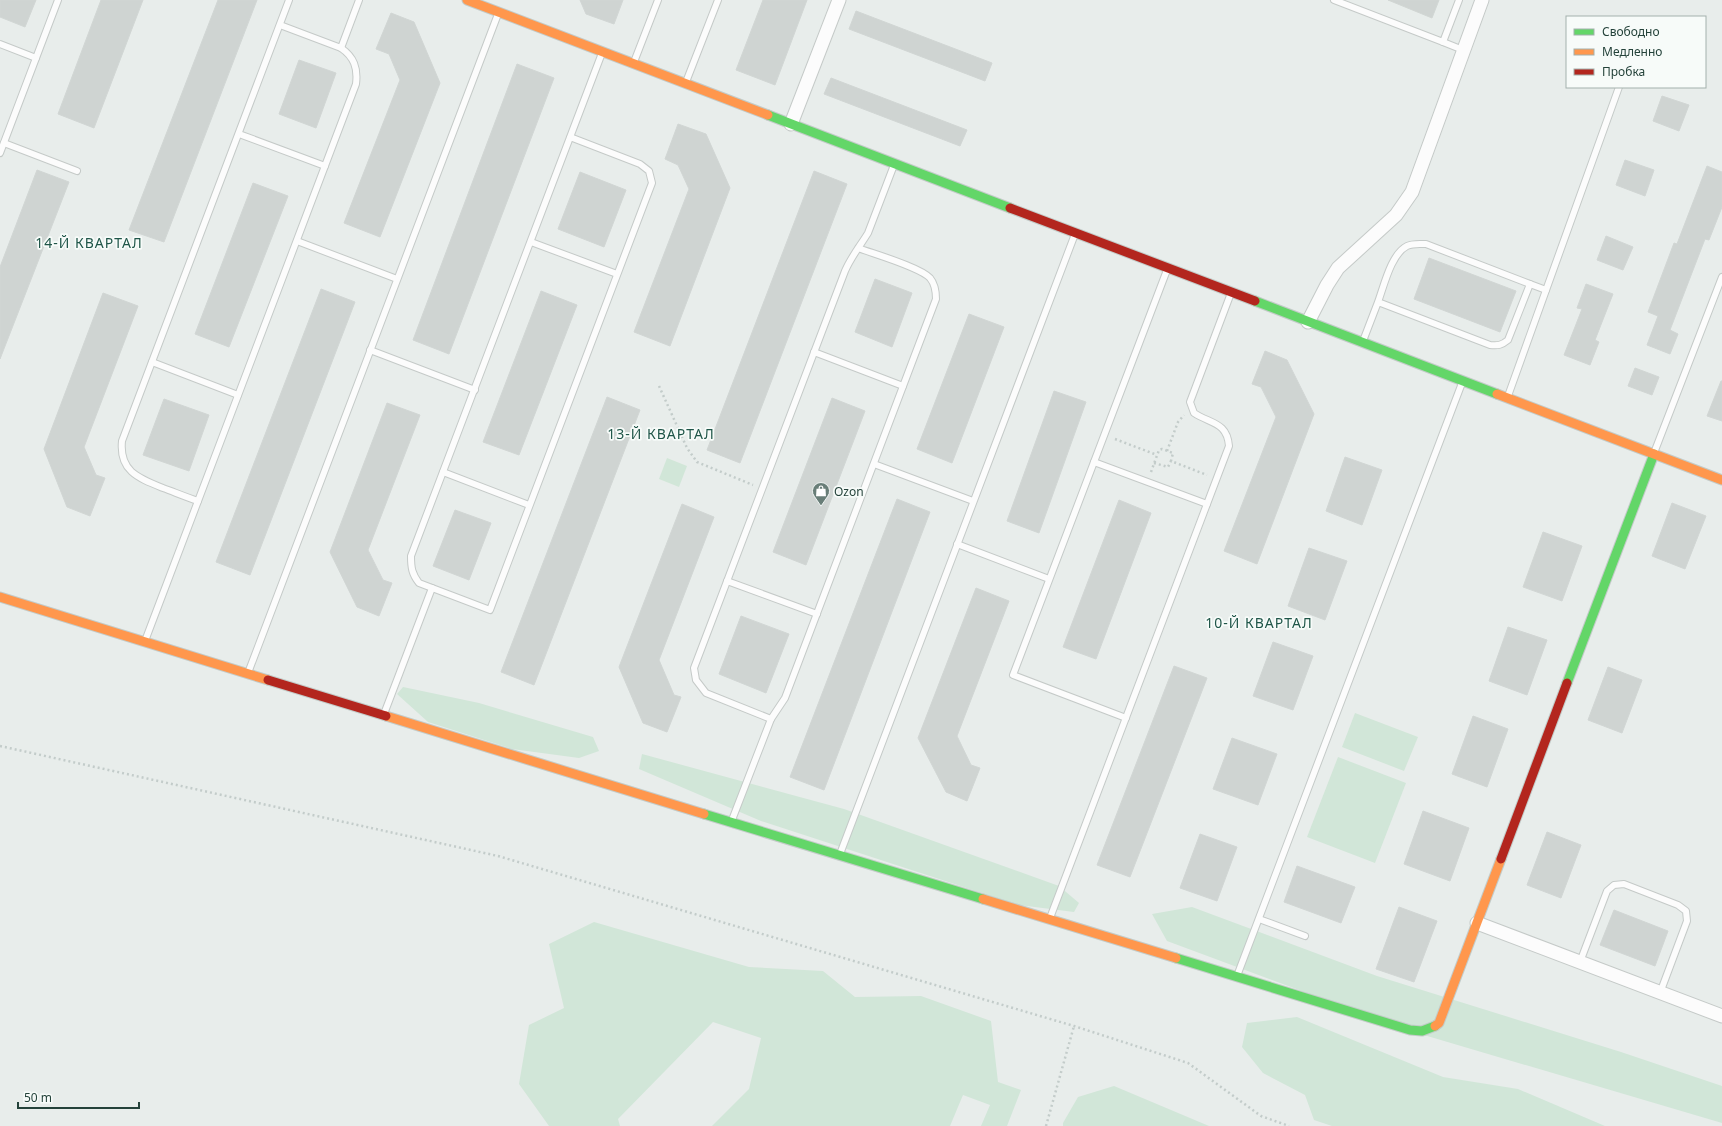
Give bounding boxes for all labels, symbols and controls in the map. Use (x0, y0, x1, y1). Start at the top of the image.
legend (1566, 16, 1706, 88)
text: Свободно (1602, 23, 1660, 40)
text: Медленно (1602, 43, 1662, 60)
text: Пробка (1602, 63, 1645, 80)
district label: 14-Й КВАРТАЛ (35, 233, 143, 252)
district label: 13-Й КВАРТАЛ (607, 424, 715, 443)
shop icon: Ozon (811, 481, 831, 506)
place label: Ozon (834, 483, 864, 500)
district label: 10-Й КВАРТАЛ (1205, 613, 1313, 632)
scale bar (18, 1084, 139, 1110)
text: 50 m (24, 1089, 52, 1106)

